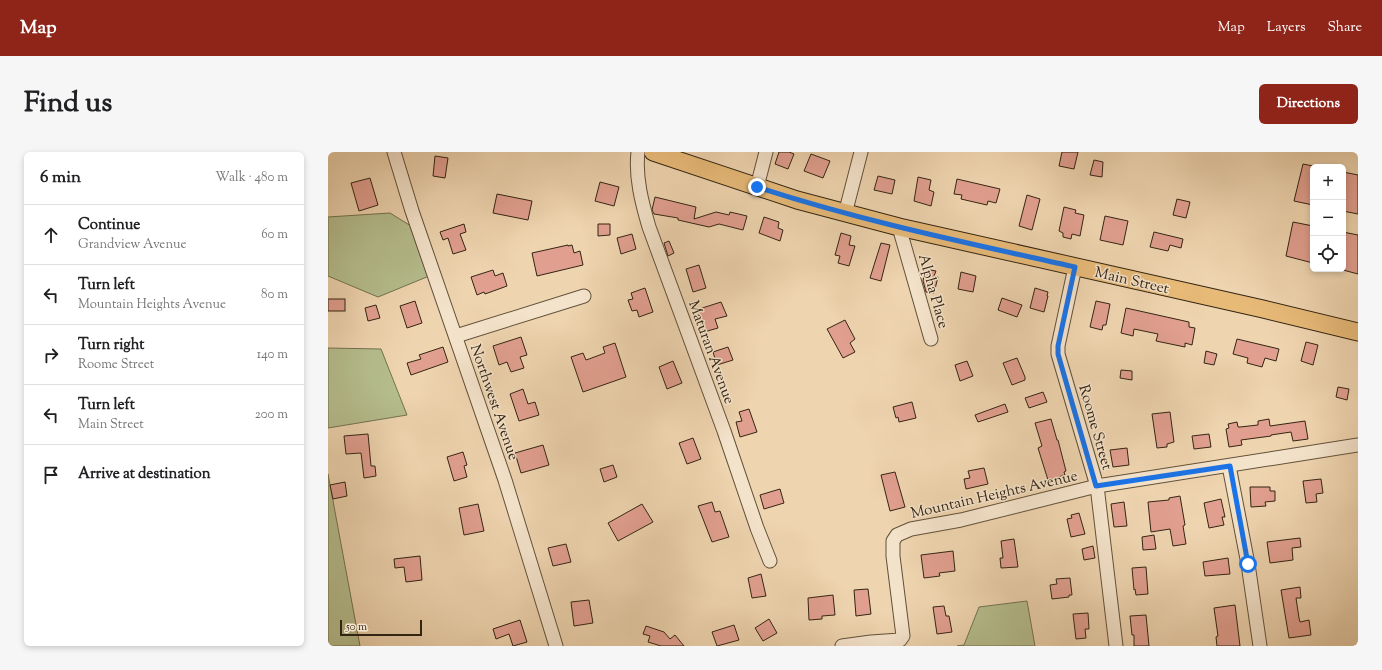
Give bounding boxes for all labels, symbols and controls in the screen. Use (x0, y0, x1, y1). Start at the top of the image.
text: Map (20, 15, 57, 42)
text: Map (1218, 18, 1245, 38)
text: Layers (1267, 18, 1305, 38)
text: Share (1327, 18, 1362, 38)
text: Find us (24, 84, 112, 124)
button: Directions (1259, 84, 1358, 124)
map controls (1310, 164, 1346, 272)
button: + (1310, 164, 1346, 200)
text: 6 min (40, 166, 81, 190)
text: Walk · 480 m (215, 169, 288, 187)
route end (748, 178, 766, 196)
button: − (1310, 200, 1346, 236)
text: Continue (78, 215, 140, 236)
icon: ahead (40, 224, 62, 246)
text: 60 m (261, 226, 288, 244)
text: Grandview Avenue (78, 236, 187, 254)
button: locate (1310, 236, 1346, 272)
street label: Alpha Place (912, 252, 953, 331)
street label: Main Street (1092, 263, 1171, 300)
text: Turn left (78, 275, 135, 296)
icon: left (40, 284, 62, 306)
text: 80 m (261, 286, 288, 304)
text: Mountain Heights Avenue (78, 296, 226, 314)
street label: Maturan Avenue (682, 298, 739, 407)
text: Turn right (78, 335, 144, 356)
street label: Northwest Avenue (464, 342, 523, 463)
icon: right (40, 344, 62, 366)
text: 140 m (257, 346, 288, 364)
text: Roome Street (78, 356, 154, 374)
street label: Roome Street (1072, 382, 1117, 473)
text: Turn left (78, 395, 135, 416)
icon: left (40, 404, 62, 426)
text: 200 m (255, 406, 288, 424)
text: Main Street (78, 416, 144, 434)
icon: arrive (40, 464, 62, 486)
text: Arrive at destination (78, 464, 211, 485)
street label: Mountain Heights Avenue (909, 466, 1080, 525)
route start (1239, 555, 1257, 573)
scale bar (340, 618, 422, 637)
text: 50 m (346, 619, 367, 635)

